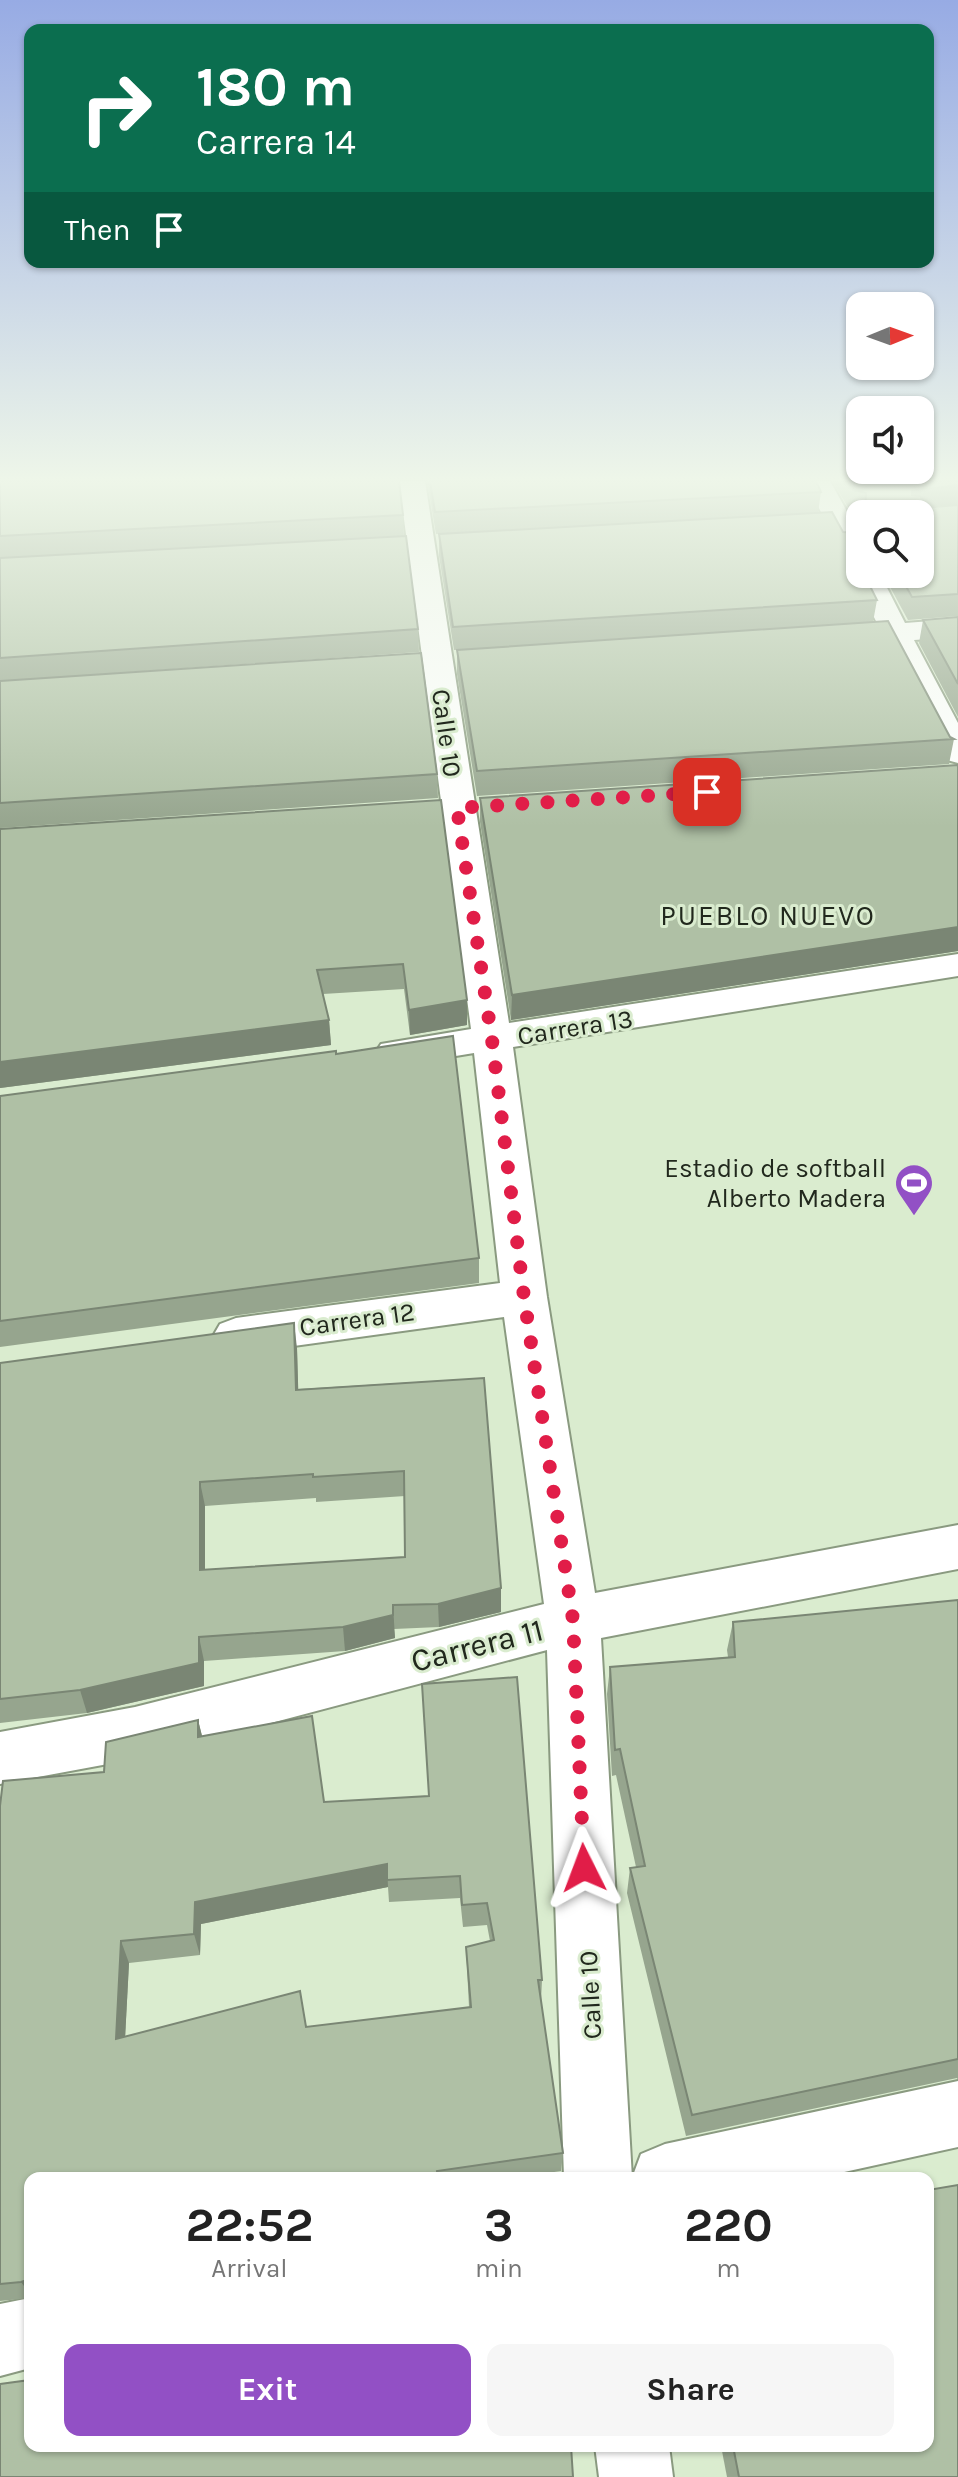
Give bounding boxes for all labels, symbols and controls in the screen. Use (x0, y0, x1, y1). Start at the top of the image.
text: 180 m (196, 54, 355, 119)
icon: right (64, 56, 168, 160)
text: Carrera 14 (196, 121, 356, 163)
icon: arrive (147, 208, 191, 252)
text: Then (64, 212, 131, 248)
north arrow (846, 292, 934, 380)
map controls (846, 292, 934, 588)
button: sound (846, 396, 934, 484)
button: search (846, 500, 934, 588)
street label: Calle 10 (425, 687, 468, 779)
pin (673, 758, 741, 826)
icon: arrive (685, 770, 729, 814)
district label: PUEBLO NUEVO (660, 899, 876, 932)
street label: Carrera 13 (515, 1003, 635, 1052)
place label: Estadio de softball Alberto Madera (664, 1153, 886, 1214)
sports icon: Estadio de softball Alberto Madera (893, 1162, 935, 1217)
street label: Carrera 12 (298, 1296, 417, 1343)
street label: Carrera 11 (407, 1611, 547, 1680)
position arrow (542, 1826, 626, 1910)
street label: Calle 10 (573, 1950, 608, 2040)
text: 22:52 (185, 2197, 313, 2253)
text: 3 (484, 2197, 514, 2253)
text: 220 (684, 2197, 773, 2253)
text: Arrival (211, 2253, 288, 2284)
text: min (475, 2253, 523, 2284)
text: m (716, 2253, 740, 2284)
button: Exit (64, 2344, 471, 2436)
button: Share (487, 2344, 894, 2436)

